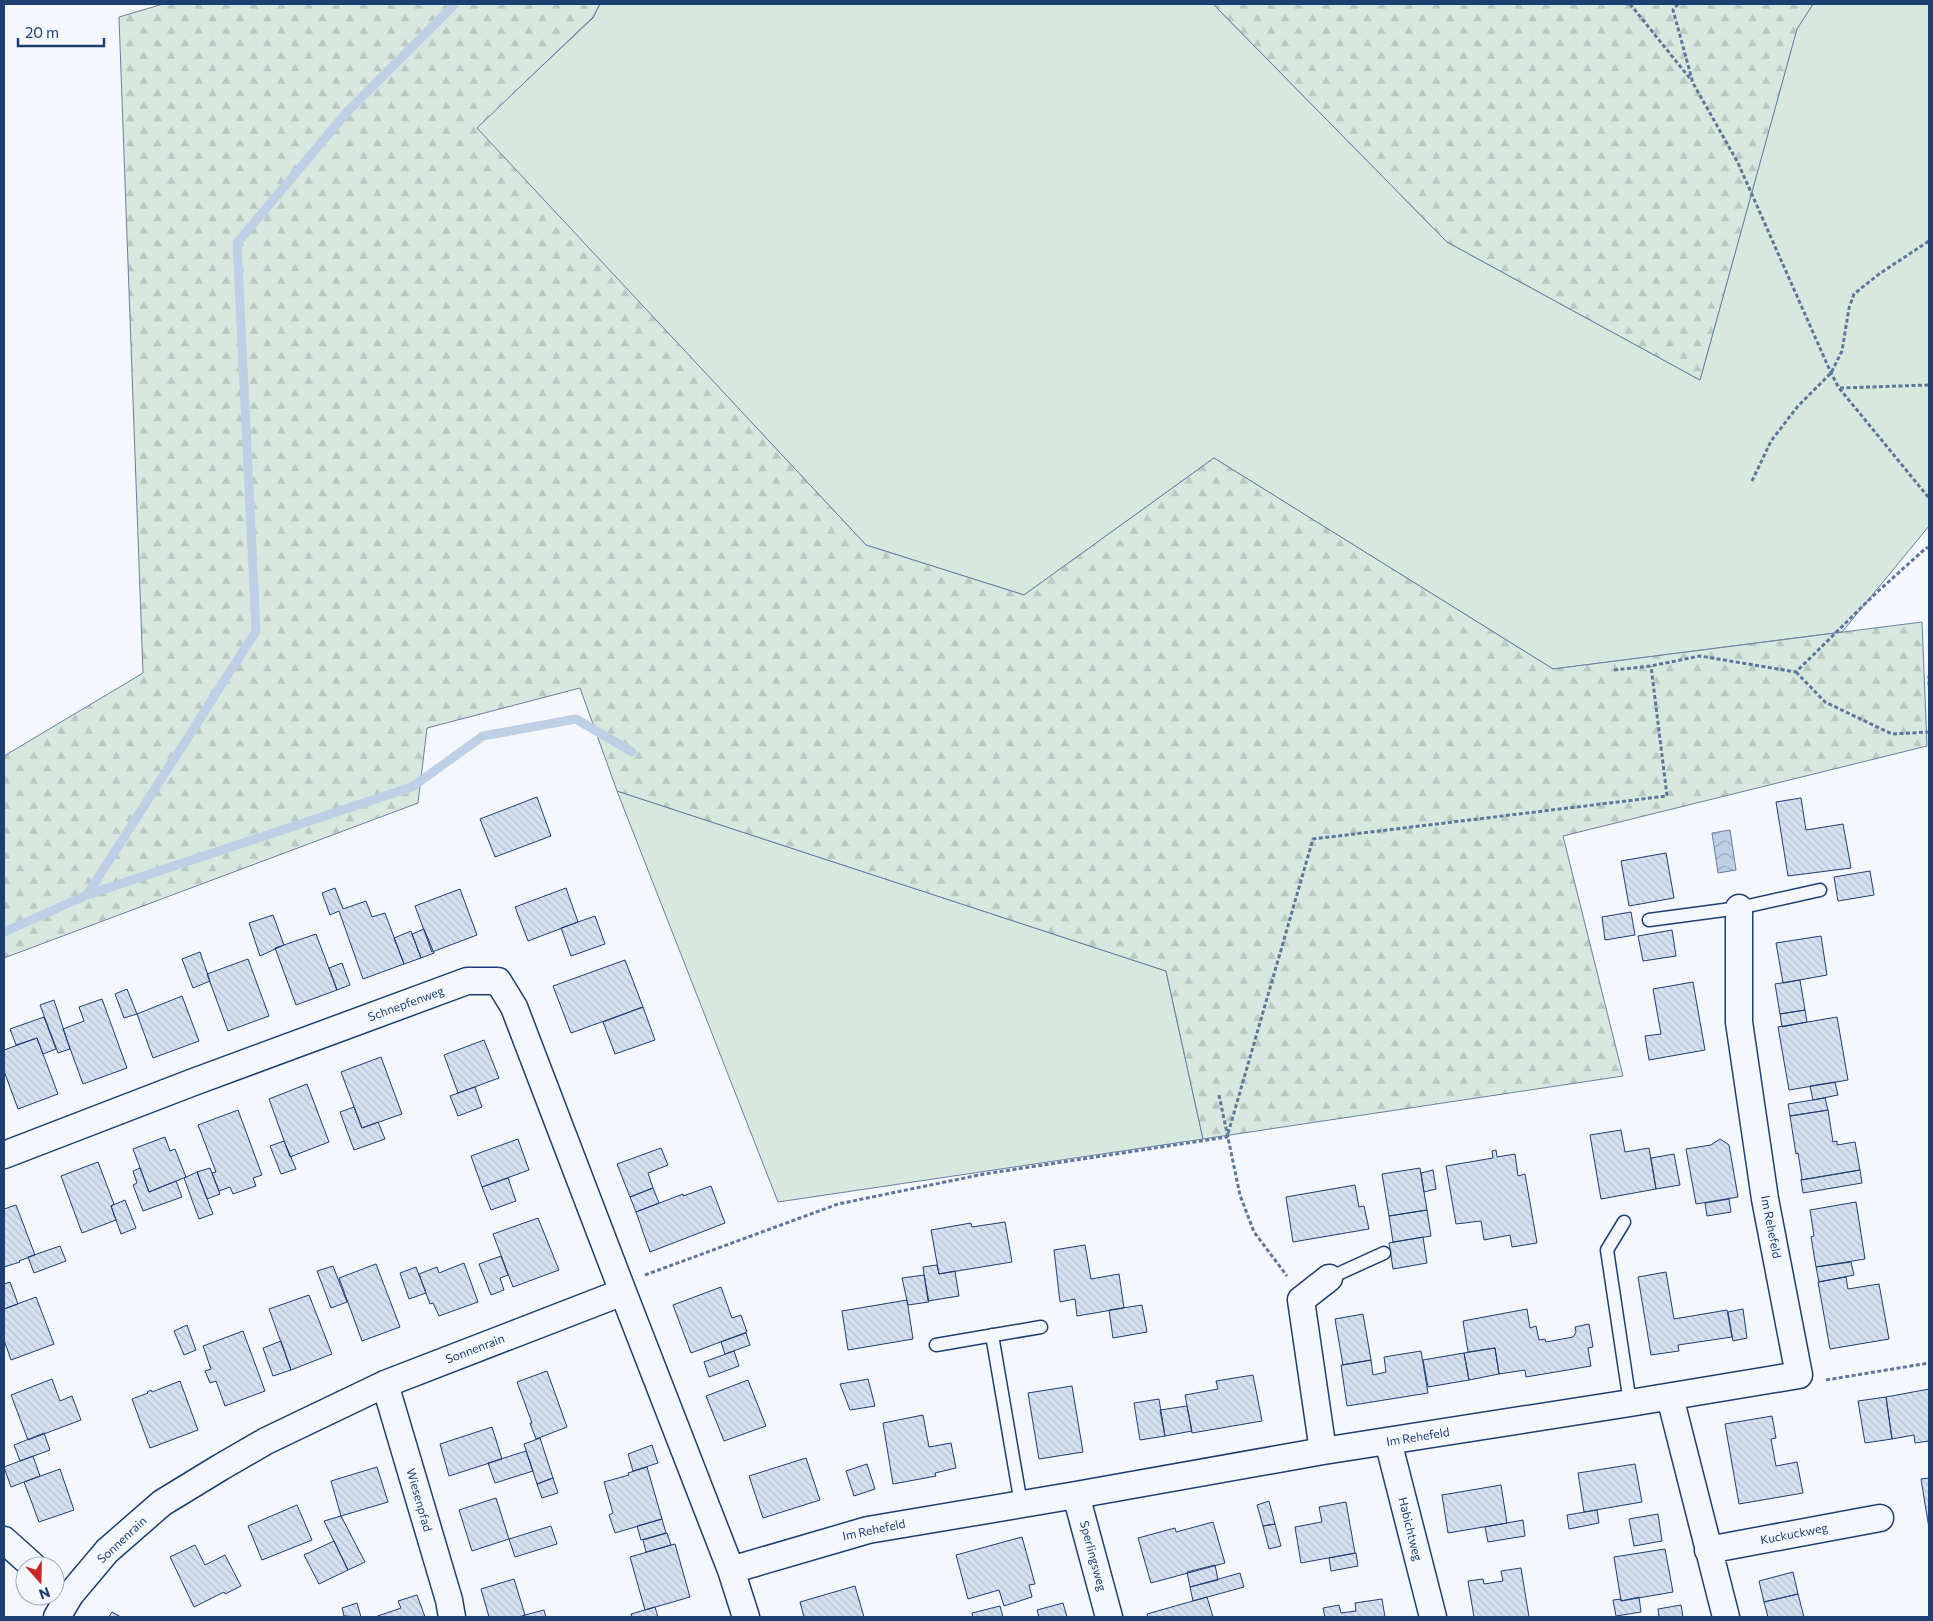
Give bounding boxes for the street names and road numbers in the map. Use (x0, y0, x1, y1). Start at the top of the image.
street label: Schnepfenweg (366, 983, 446, 1023)
street label: Im Rehefeld (1759, 1194, 1785, 1260)
street label: Sonnenrain (443, 1330, 506, 1366)
street label: Im Rehefeld (1385, 1424, 1451, 1448)
street label: Wiesenpfad (404, 1466, 436, 1533)
street label: Habichtweg (1396, 1495, 1426, 1563)
street label: Sonnenrain (94, 1513, 149, 1566)
street label: Im Rehefeld (841, 1516, 907, 1543)
street label: Sperlingsweg (1078, 1519, 1110, 1593)
street label: Kuckuckweg (1759, 1520, 1829, 1546)

